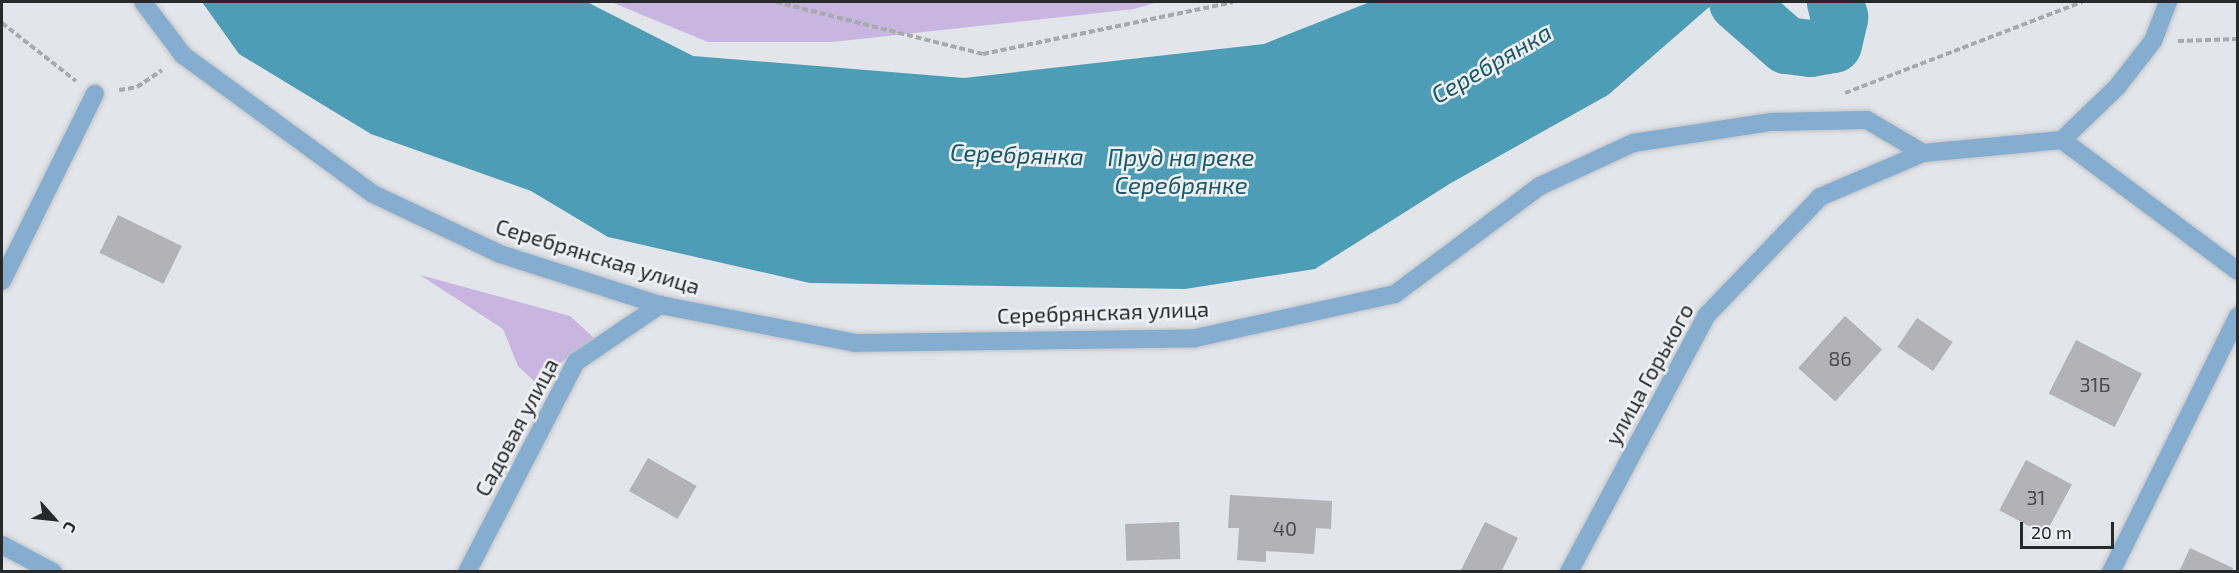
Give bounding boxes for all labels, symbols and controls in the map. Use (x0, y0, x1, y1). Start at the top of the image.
water label: Серебрянка (1426, 17, 1556, 109)
water label: Серебрянка (950, 137, 1084, 171)
water label: Пруд на реке Серебрянке (1108, 143, 1254, 199)
street label: Серебрянская улица (493, 212, 703, 300)
street label: Серебрянская улица (996, 295, 1210, 329)
street label: улица Горького (1599, 299, 1699, 449)
house number: 86 (1828, 346, 1852, 370)
street label: Садовая улица (469, 353, 563, 501)
house number: 31Б (2079, 372, 2111, 396)
house number: 31 (2026, 485, 2046, 509)
north arrow (24, 489, 84, 549)
scale bar (2023, 510, 2118, 548)
house number: 40 (1273, 516, 1297, 540)
text: С (60, 519, 81, 536)
text: 20 m (2031, 521, 2072, 543)

